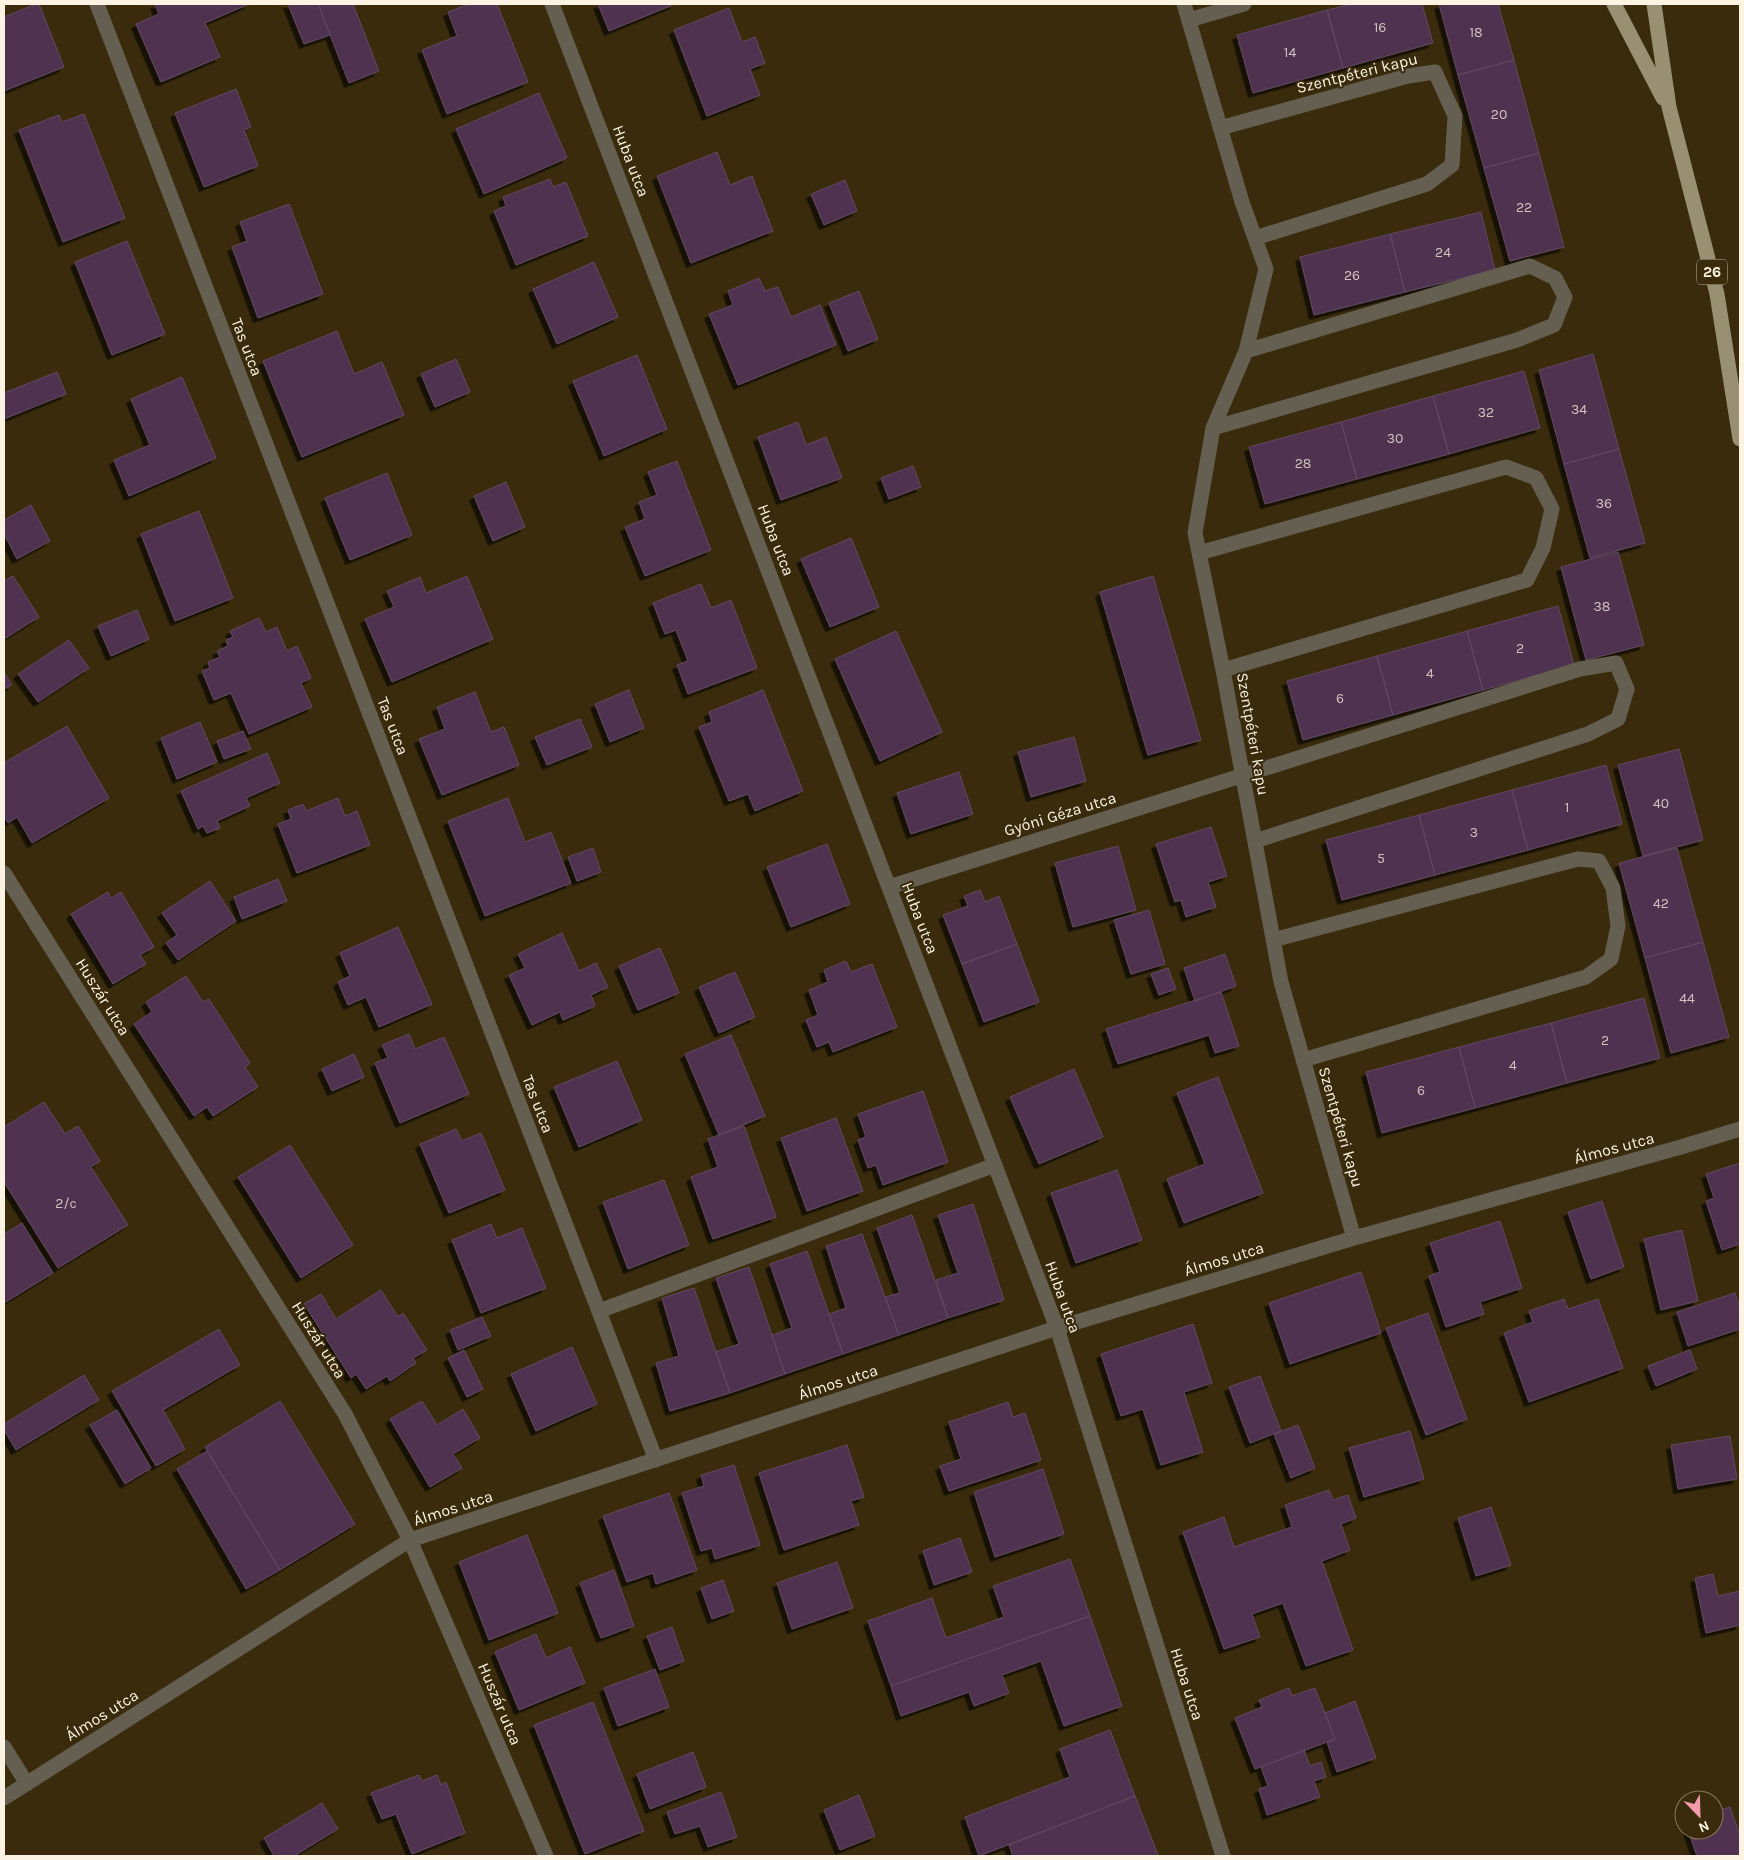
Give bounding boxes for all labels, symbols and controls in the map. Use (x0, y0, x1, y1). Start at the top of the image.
house number: 16 (1374, 19, 1386, 36)
house number: 18 (1469, 24, 1483, 41)
house number: 14 (1284, 44, 1296, 61)
street label: Szentpéteri kapu (1294, 49, 1420, 97)
house number: 20 (1491, 106, 1507, 123)
street label: Huba utca (609, 122, 653, 200)
house number: 22 (1516, 199, 1532, 216)
house number: 24 (1435, 244, 1451, 261)
road number: 26 (1697, 260, 1727, 284)
house number: 26 (1344, 267, 1360, 284)
street label: Tas utca (227, 315, 267, 379)
house number: 34 (1571, 401, 1587, 418)
house number: 32 (1478, 404, 1494, 421)
house number: 30 (1387, 430, 1403, 447)
house number: 28 (1295, 455, 1311, 472)
house number: 36 (1596, 495, 1612, 512)
street label: Huba utca (754, 501, 798, 579)
house number: 38 (1594, 598, 1610, 615)
house number: 2 (1516, 640, 1524, 657)
house number: 4 (1426, 665, 1434, 682)
street label: Szentpéteri kapu (1233, 671, 1273, 797)
house number: 6 (1336, 690, 1344, 707)
street label: Tas utca (373, 694, 413, 758)
street label: Gyóni Géza utca (1002, 788, 1118, 840)
house number: 40 (1653, 795, 1669, 812)
house number: 1 (1565, 799, 1569, 816)
house number: 3 (1470, 824, 1478, 841)
house number: 5 (1377, 850, 1385, 867)
street label: Huba utca (898, 879, 942, 957)
house number: 42 (1653, 895, 1669, 912)
street label: Huszár utca (72, 955, 134, 1039)
house number: 44 (1679, 990, 1695, 1007)
house number: 2 (1601, 1032, 1609, 1049)
house number: 4 (1509, 1057, 1517, 1074)
street label: Szentpéteri kapu (1315, 1065, 1367, 1189)
street label: Tas utca (518, 1072, 558, 1136)
house number: 6 (1417, 1082, 1425, 1099)
street label: Álmos utca (1572, 1128, 1656, 1168)
house number: 2/c (55, 1195, 77, 1212)
street label: Álmos utca (1182, 1238, 1266, 1280)
street label: Huba utca (1041, 1258, 1085, 1336)
street label: Huszár utca (288, 1298, 350, 1382)
street label: Álmos utca (796, 1360, 880, 1404)
street label: Álmos utca (411, 1486, 495, 1530)
street label: Huba utca (1166, 1645, 1208, 1723)
street label: Huszár utca (474, 1660, 526, 1748)
street label: Álmos utca (62, 1685, 142, 1745)
north arrow (1674, 1790, 1724, 1840)
text: N (1696, 1817, 1712, 1836)

